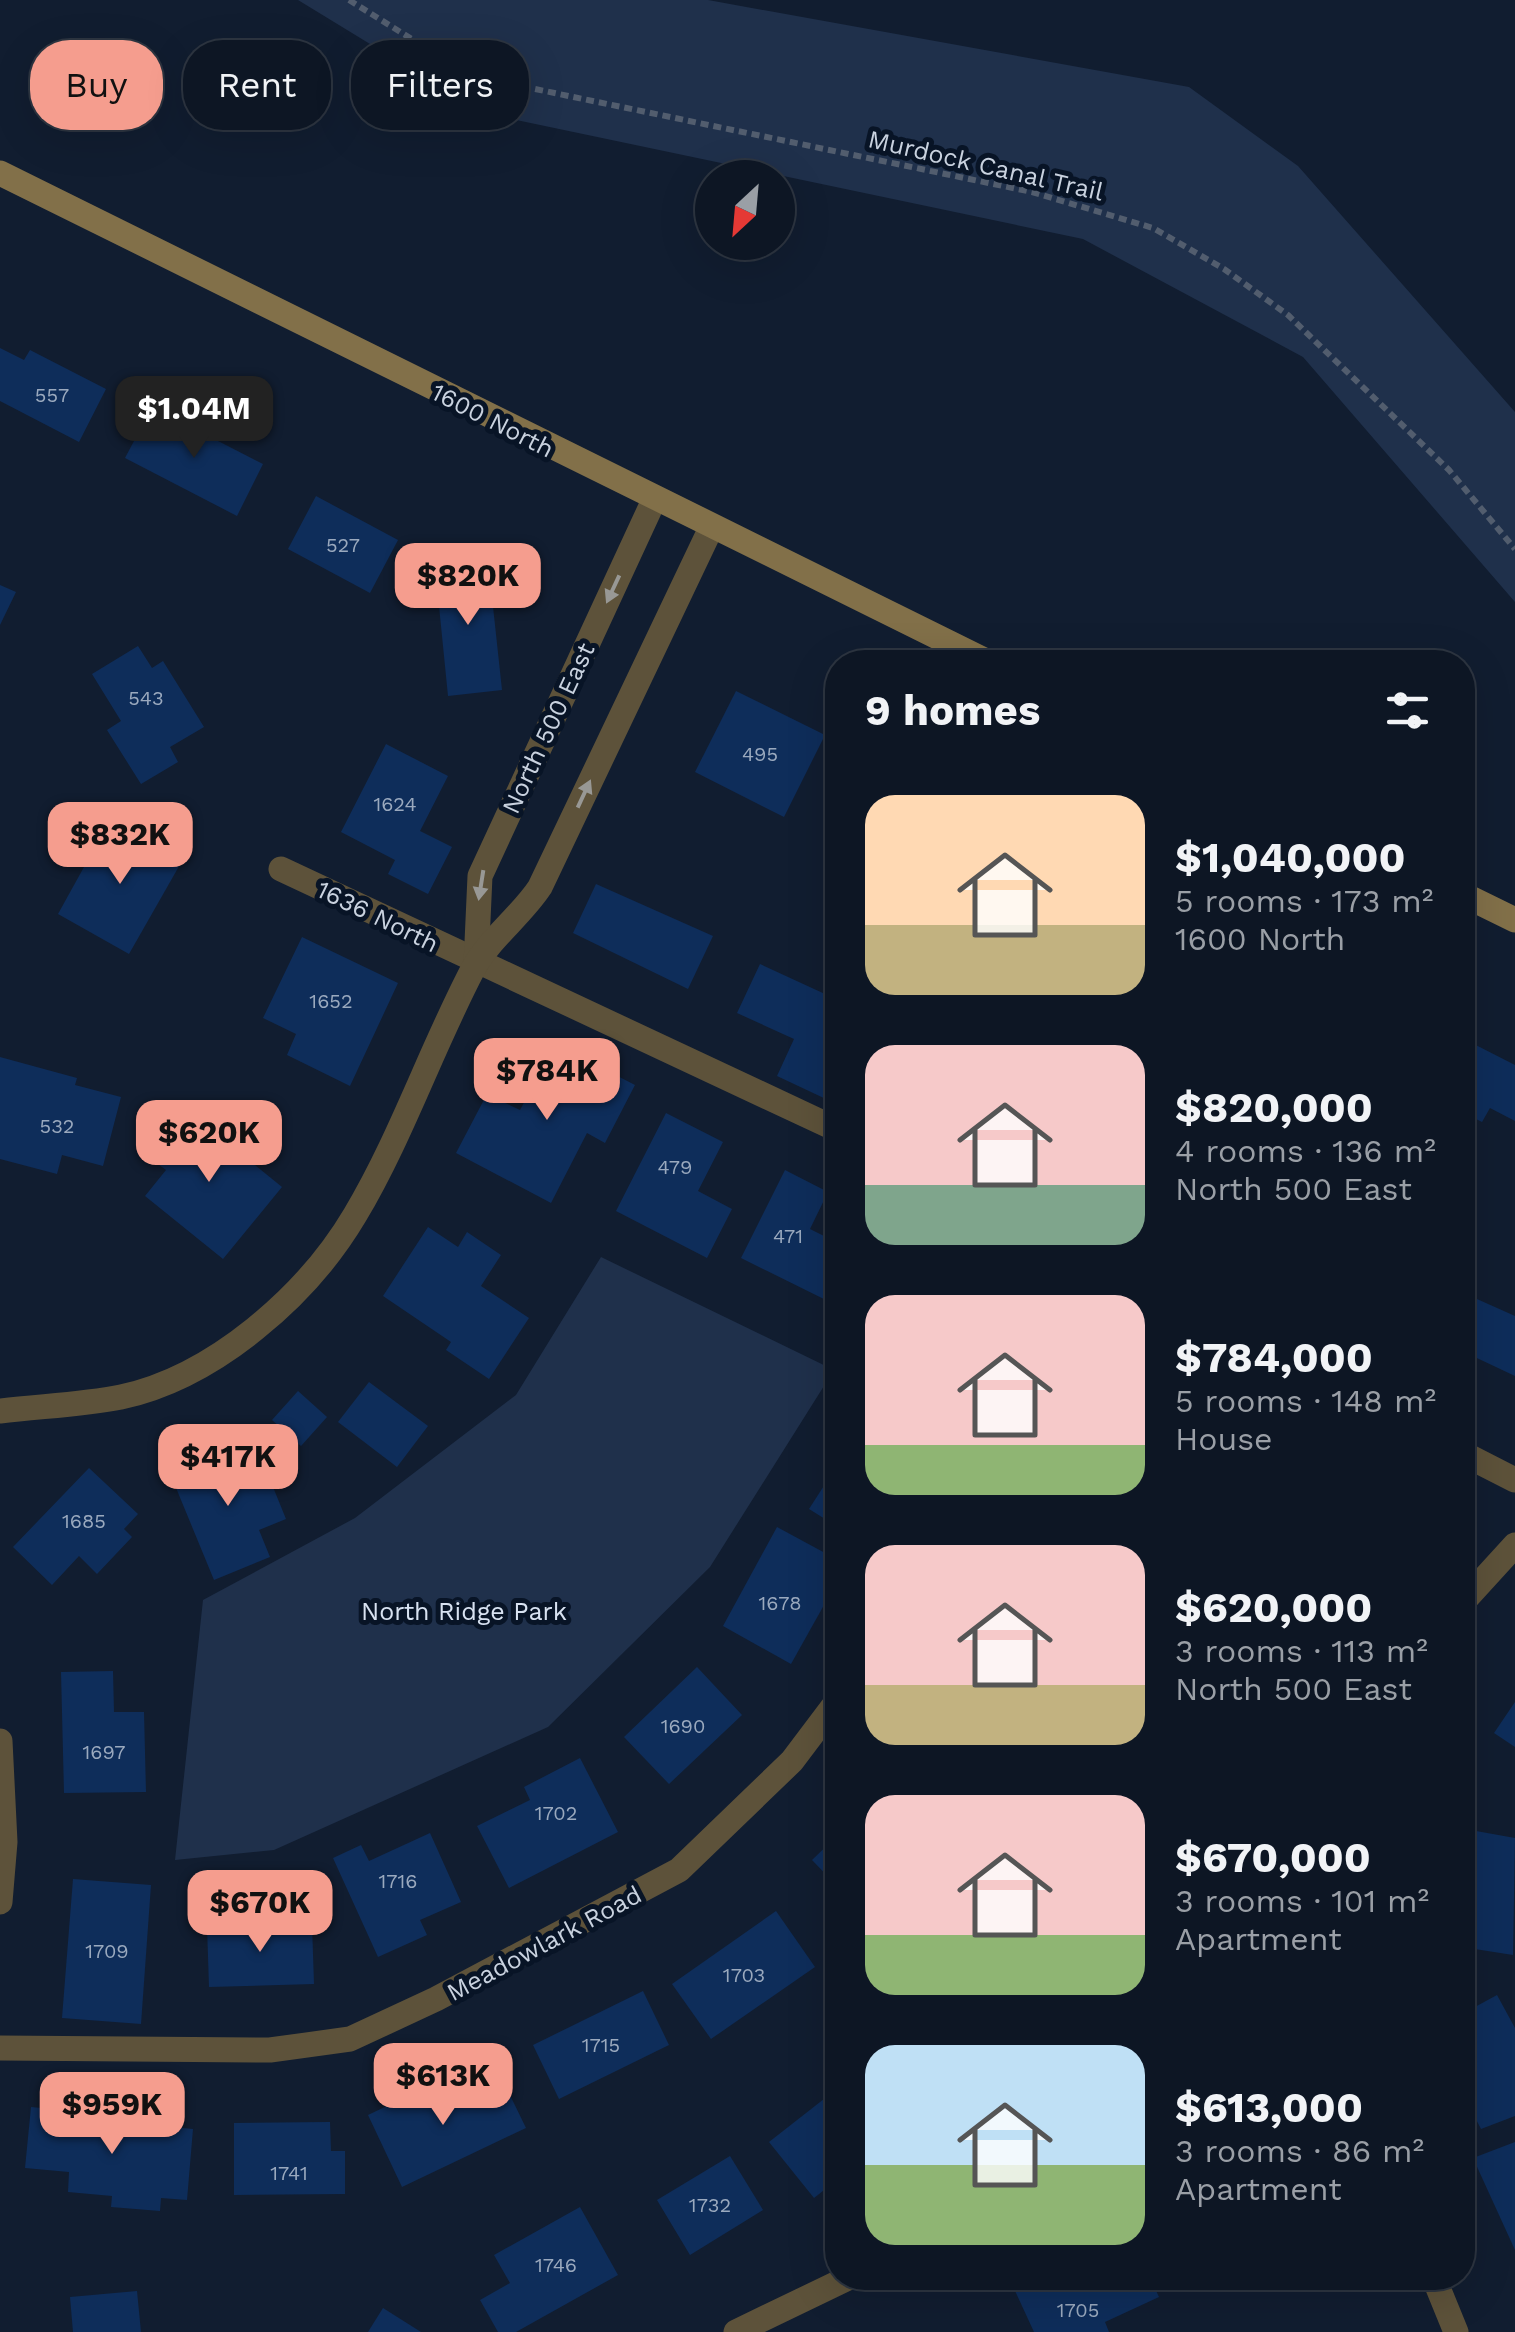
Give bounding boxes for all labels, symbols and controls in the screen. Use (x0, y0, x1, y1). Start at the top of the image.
chip: Buy (30, 40, 163, 130)
chip: Rent (183, 40, 331, 130)
chip: Filters (351, 40, 529, 130)
street label: Murdock Canal Trail (865, 124, 1107, 207)
north arrow (695, 160, 795, 260)
map controls (695, 160, 795, 260)
pin: $1.04M (113, 376, 275, 461)
street label: 1600 North (427, 377, 559, 464)
house number: 557 (35, 383, 69, 407)
text: $1.04M (137, 389, 251, 427)
house number: 527 (326, 533, 360, 557)
pin: $820K (398, 543, 538, 628)
text: $820K (417, 556, 519, 594)
one-way arrow (604, 575, 621, 604)
street label: North 500 East (496, 638, 601, 818)
icon: filters (1380, 683, 1435, 738)
house number: 543 (128, 686, 164, 710)
text: 9 homes (865, 686, 1040, 735)
house number: 495 (742, 742, 778, 766)
one-way arrow (575, 780, 592, 809)
house number: 1624 (373, 792, 417, 816)
pin: $832K (50, 802, 190, 887)
text: $832K (70, 815, 170, 853)
text: $1,040,000 (1175, 833, 1406, 882)
icon: home (945, 835, 1065, 955)
one-way arrow (472, 870, 488, 901)
street label: 1636 North (312, 875, 443, 958)
text: 5 rooms · 173 m² (1175, 882, 1433, 920)
text: 1600 North (1175, 920, 1345, 958)
house number: 1652 (309, 989, 353, 1013)
pin: $784K (477, 1038, 617, 1123)
text: $784K (496, 1051, 598, 1089)
text: $820,000 (1175, 1083, 1373, 1132)
icon: home (945, 1085, 1065, 1205)
pin: $620K (139, 1100, 279, 1185)
text: $620K (158, 1113, 260, 1151)
house number: 532 (40, 1114, 74, 1138)
text: 4 rooms · 136 m² (1175, 1132, 1436, 1170)
house number: 479 (658, 1155, 692, 1179)
text: North 500 East (1175, 1170, 1412, 1208)
house number: 471 (773, 1224, 803, 1248)
text: $784,000 (1175, 1333, 1373, 1382)
icon: home (945, 1335, 1065, 1455)
text: 5 rooms · 148 m² (1175, 1382, 1436, 1420)
text: House (1175, 1420, 1273, 1458)
pin: $417K (158, 1424, 298, 1509)
text: $417K (180, 1437, 276, 1475)
house number: 1685 (62, 1509, 106, 1533)
text: $620,000 (1175, 1583, 1372, 1632)
icon: home (945, 1585, 1065, 1705)
house number: 1678 (759, 1591, 801, 1615)
park label: North Ridge Park (361, 1597, 567, 1626)
text: 3 rooms · 113 m² (1175, 1632, 1428, 1670)
text: North 500 East (1175, 1670, 1412, 1708)
house number: 1690 (661, 1714, 705, 1738)
house number: 1697 (82, 1740, 126, 1764)
house number: 1702 (535, 1801, 577, 1825)
text: $670,000 (1175, 1833, 1371, 1882)
icon: home (945, 1835, 1065, 1955)
house number: 1716 (379, 1869, 417, 1893)
pin: $670K (190, 1870, 330, 1955)
street label: Meadowlark Road (442, 1880, 646, 2007)
text: 3 rooms · 101 m² (1175, 1882, 1429, 1920)
text: $670K (210, 1883, 310, 1921)
text: Apartment (1175, 1920, 1342, 1958)
house number: 1709 (85, 1939, 129, 1963)
house number: 1703 (723, 1963, 765, 1987)
house number: 1715 (582, 2033, 620, 2057)
pin: $613K (373, 2043, 513, 2128)
text: $613K (396, 2056, 490, 2094)
pin: $959K (42, 2072, 182, 2157)
text: $613,000 (1175, 2083, 1363, 2132)
text: $959K (62, 2085, 162, 2123)
icon: home (945, 2085, 1065, 2205)
text: 3 rooms · 86 m² (1175, 2132, 1424, 2170)
house number: 1741 (270, 2161, 308, 2185)
text: Apartment (1175, 2170, 1342, 2208)
house number: 1732 (689, 2193, 731, 2217)
house number: 1746 (535, 2253, 577, 2277)
house number: 1705 (1057, 2298, 1099, 2322)

